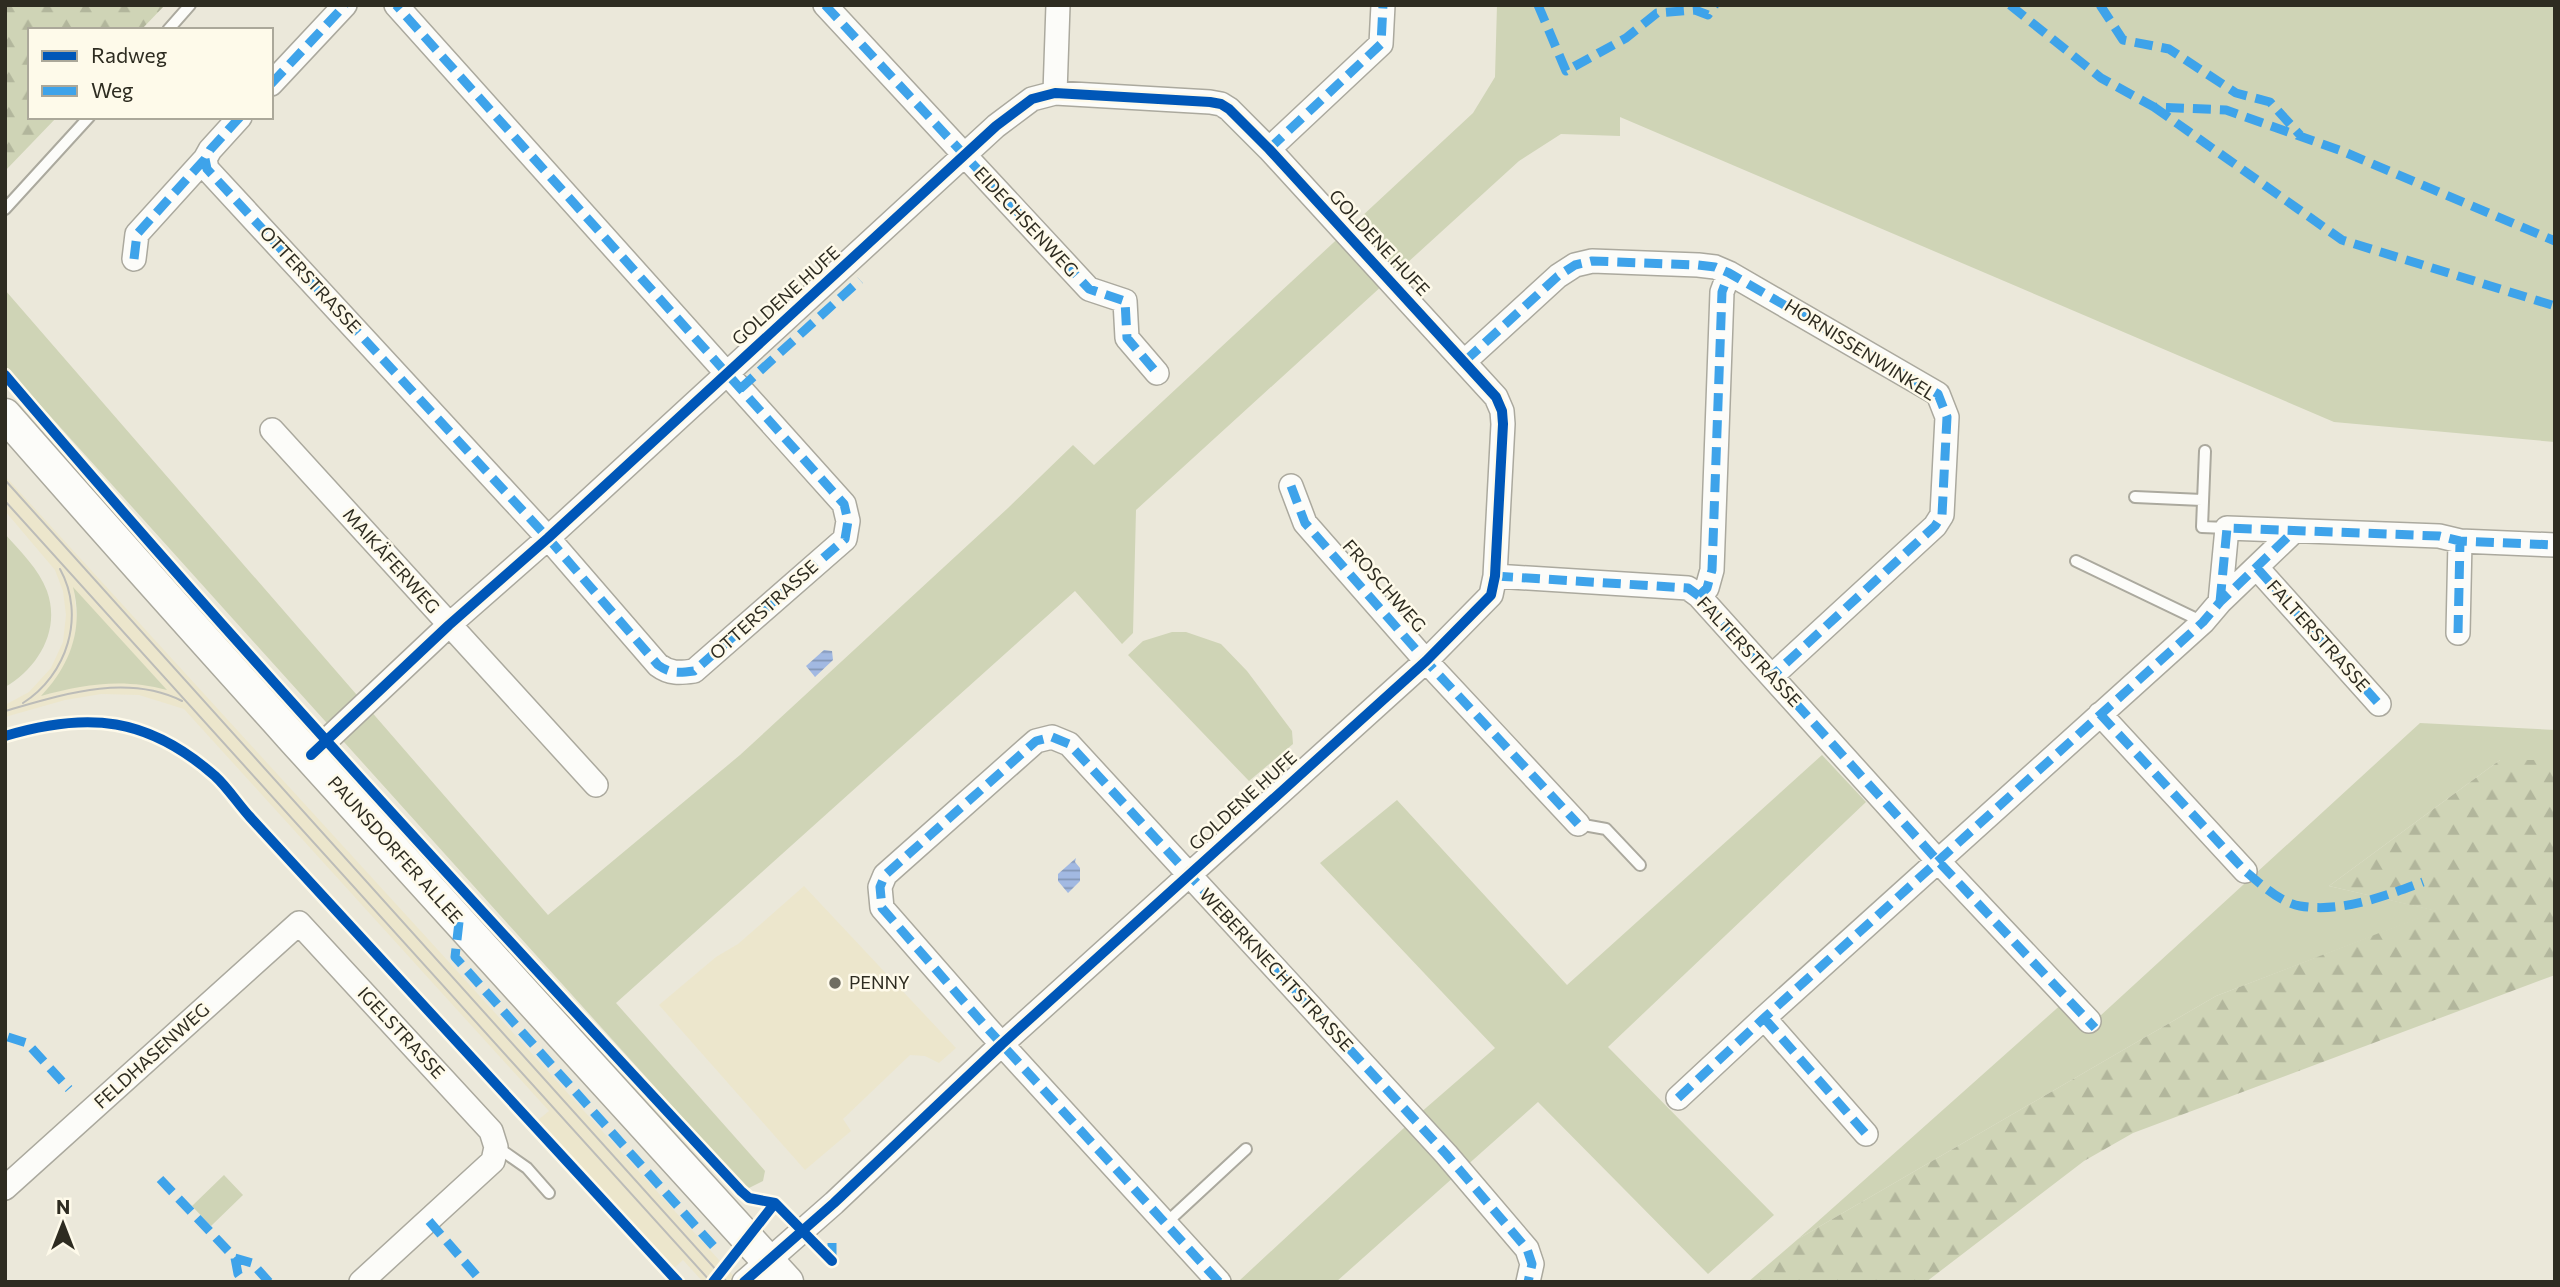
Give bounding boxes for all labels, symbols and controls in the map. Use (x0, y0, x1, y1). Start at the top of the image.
legend (28, 28, 273, 119)
text: Radweg (91, 42, 167, 67)
text: Weg (91, 77, 133, 102)
street label: EIDECHSENWEG (970, 162, 1083, 281)
street label: GOLDENE HUFE (1325, 185, 1435, 300)
street label: OTTERSTRASSE (256, 221, 366, 337)
street label: GOLDENE HUFE (727, 241, 844, 349)
street label: HORNISSENWINKEL (1781, 294, 1940, 405)
street label: MAIKÄFERWEG (339, 503, 445, 618)
street label: FROSCHWEG (1339, 535, 1431, 636)
street label: OTTERSTRASSE (705, 555, 822, 664)
street label: FALTERSTRASSE (2263, 575, 2375, 696)
street label: FALTERSTRASSE (1693, 592, 1807, 711)
street label: GOLDENE HUFE (1184, 746, 1301, 854)
street label: PAUNSDORFER ALLEE (324, 771, 468, 927)
street label: WEBERKNECHTSTRASSE (1195, 883, 1358, 1056)
place label: PENNY (849, 971, 910, 993)
marker: PENNY (827, 975, 843, 991)
street label: IGELSTRASSE (354, 982, 450, 1083)
street label: FELDHASENWEG (89, 998, 214, 1113)
north arrow (28, 1189, 98, 1259)
text: N (56, 1195, 70, 1218)

